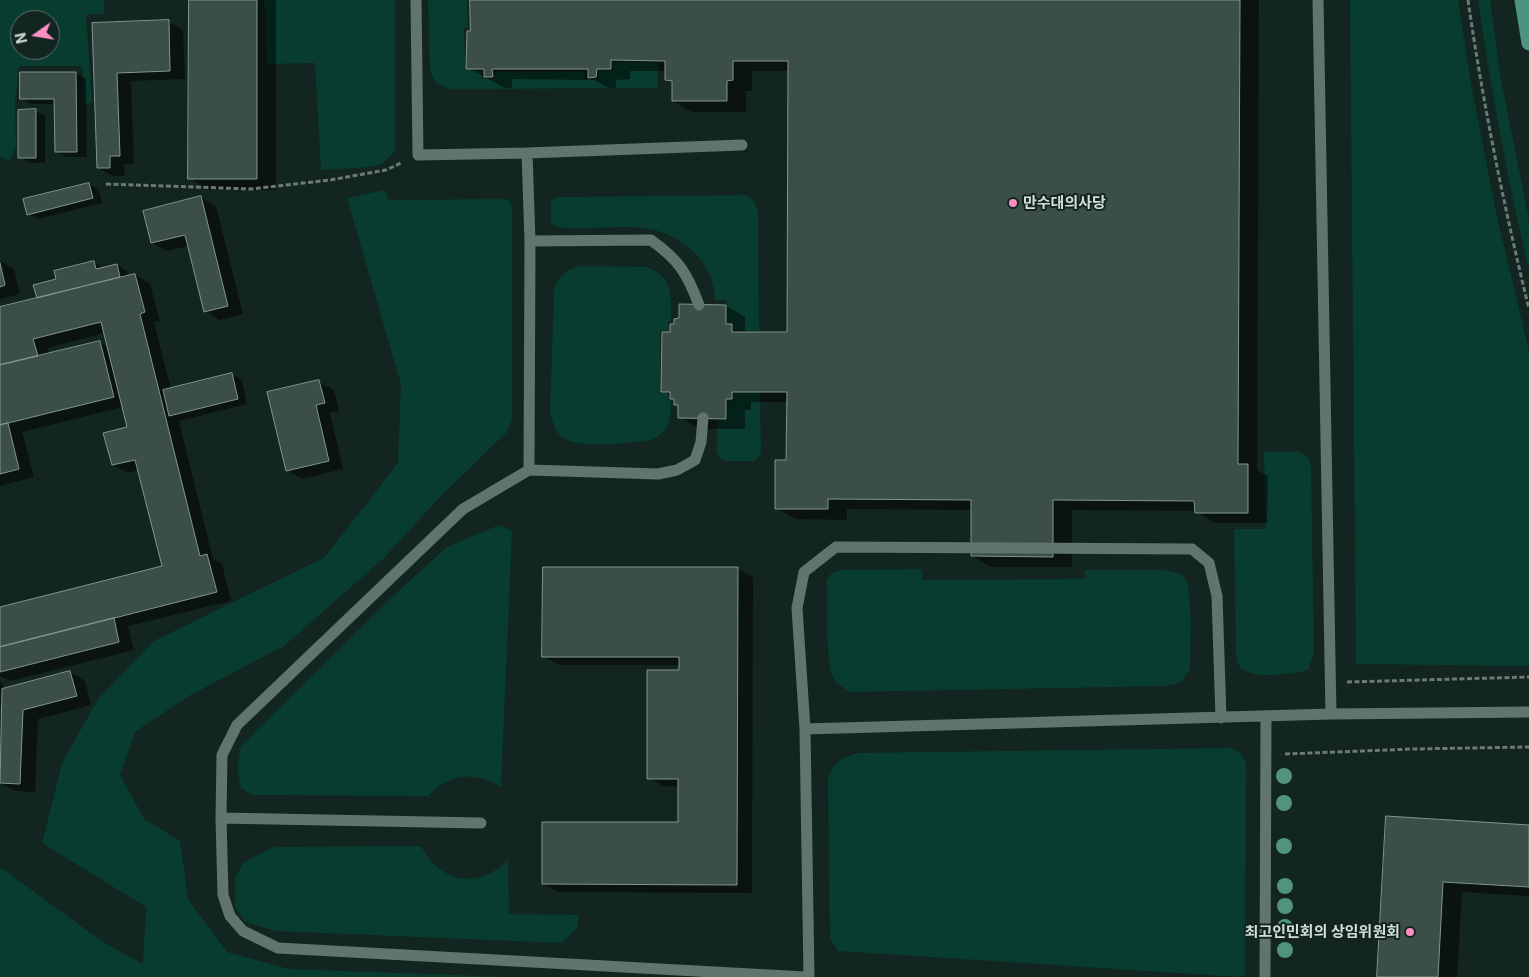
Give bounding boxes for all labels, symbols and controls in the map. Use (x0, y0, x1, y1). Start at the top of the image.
north arrow (10, 10, 60, 60)
text: N (11, 31, 30, 45)
place label: 만수대의사당 (1023, 194, 1106, 212)
marker: 만수대의사당 (1007, 197, 1019, 209)
place label: 최고인민회의 상임위원회 (1245, 923, 1400, 941)
marker: 최고인민회의 상임위원회 (1404, 926, 1416, 938)

